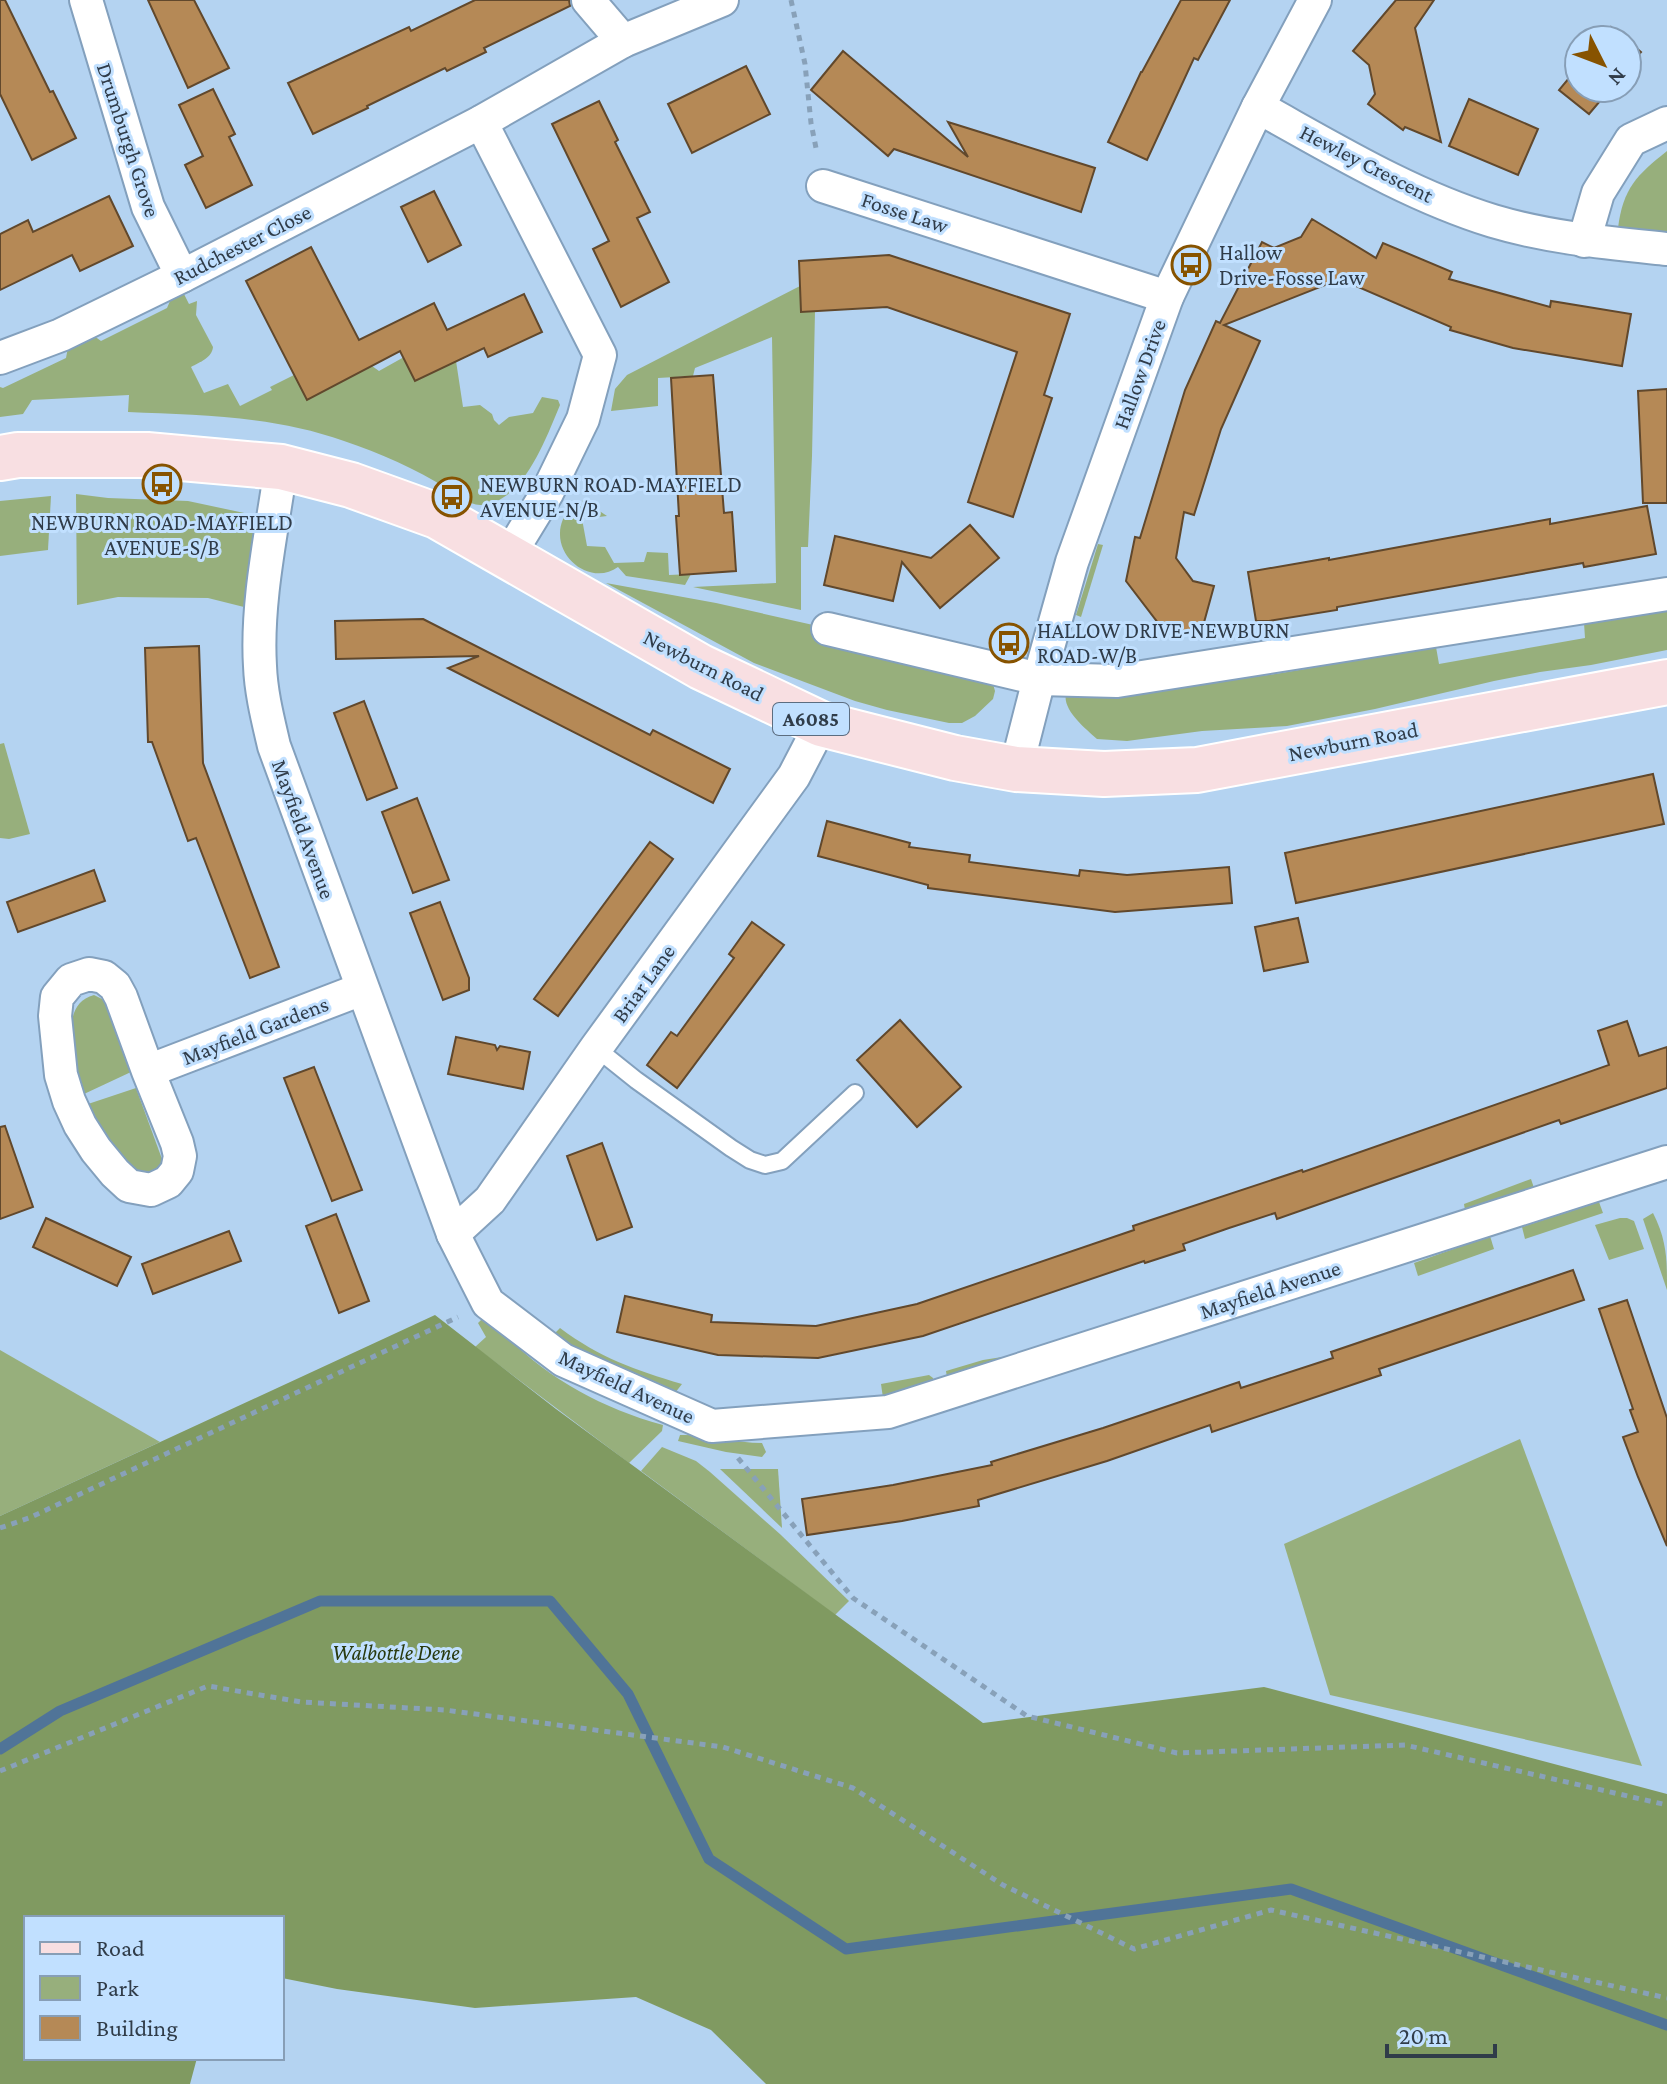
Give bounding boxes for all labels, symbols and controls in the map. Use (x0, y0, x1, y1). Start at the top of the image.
north arrow (1563, 24, 1643, 104)
street label: Drumburgh Grove (92, 60, 165, 220)
text: N (1603, 63, 1632, 91)
street label: Hewley Crescent (1296, 119, 1438, 208)
street label: Fosse Law (858, 187, 952, 238)
street label: Rudchester Close (169, 199, 315, 290)
place label: Hallow Drive-Fosse Law (1219, 240, 1365, 290)
bus stop icon: Hallow Drive-Fosse Law (1170, 244, 1212, 286)
street label: Hallow Drive (1108, 316, 1171, 433)
bus stop icon: NEWBURN ROAD-MAYFIELD AVENUE-S/B (141, 463, 183, 505)
place label: NEWBURN ROAD-MAYFIELD AVENUE-N/B (480, 472, 742, 522)
bus stop icon: NEWBURN ROAD-MAYFIELD AVENUE-N/B (431, 476, 473, 518)
place label: NEWBURN ROAD-MAYFIELD AVENUE-S/B (31, 510, 293, 560)
place label: HALLOW DRIVE-NEWBURN ROAD-W/B (1037, 618, 1290, 668)
bus stop icon: HALLOW DRIVE-NEWBURN ROAD-W/B (988, 622, 1030, 664)
street label: Newburn Road (640, 624, 768, 707)
road number: A6085 (773, 703, 849, 735)
street label: Newburn Road (1286, 717, 1420, 766)
street label: Mayfield Avenue (267, 756, 340, 902)
street label: Briar Lane (607, 939, 680, 1027)
street label: Mayfield Gardens (178, 991, 332, 1070)
street label: Mayfield Avenue (1197, 1255, 1344, 1324)
street label: Mayfield Avenue (555, 1344, 698, 1429)
park label: Walbottle Dene (332, 1640, 460, 1665)
legend (24, 1916, 284, 2060)
text: Road (96, 1934, 145, 1961)
text: Park (96, 1974, 139, 2001)
scale bar (1387, 2008, 1495, 2058)
text: Building (96, 2014, 178, 2041)
text: 20 m (1399, 2022, 1448, 2049)

